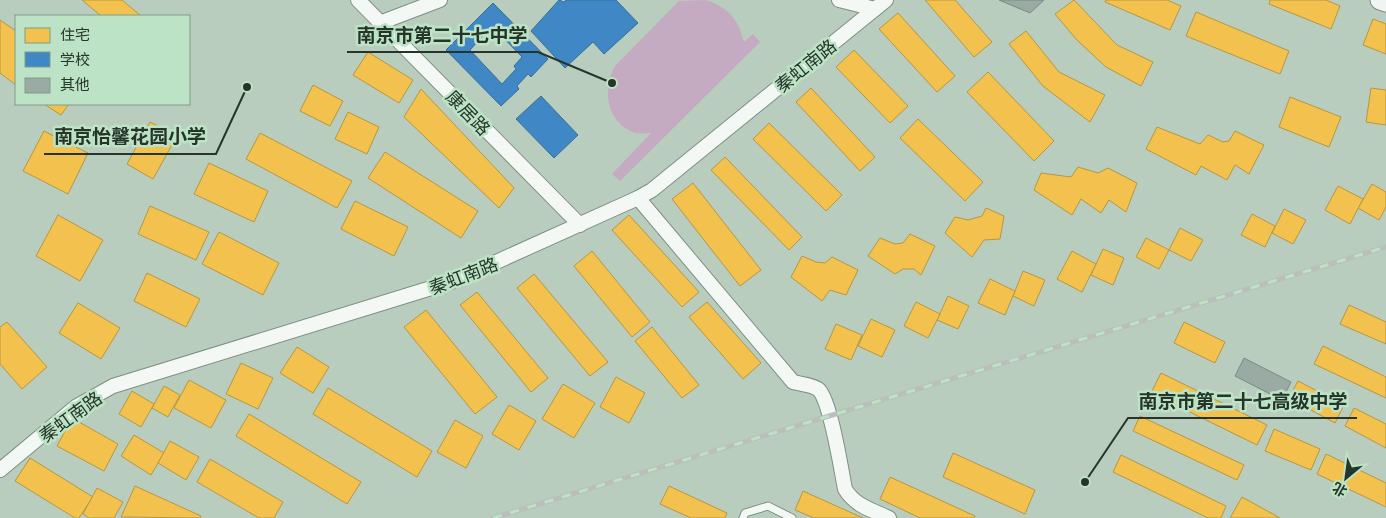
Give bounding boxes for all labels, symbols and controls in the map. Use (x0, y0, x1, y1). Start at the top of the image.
legend (15, 15, 190, 105)
callout: 南京市第二十七中学 (347, 18, 538, 52)
text: 南京市第二十七中学 (356, 20, 528, 48)
text: 住宅 (60, 22, 90, 45)
street label: 秦虹南路 (769, 32, 841, 98)
text: 学校 (60, 47, 90, 70)
text: 其他 (60, 72, 90, 95)
street label: 康居路 (441, 83, 497, 141)
callout: 南京怡馨花园小学 (44, 120, 216, 154)
text: 南京怡馨花园小学 (54, 121, 206, 149)
street label: 秦虹南路 (425, 249, 501, 301)
street label: 秦虹南路 (33, 384, 107, 448)
callout: 南京市第二十七高级中学 (1128, 384, 1357, 418)
text: 南京市第二十七高级中学 (1138, 386, 1348, 414)
north arrow (1321, 453, 1371, 503)
text: 北 (1328, 478, 1350, 502)

